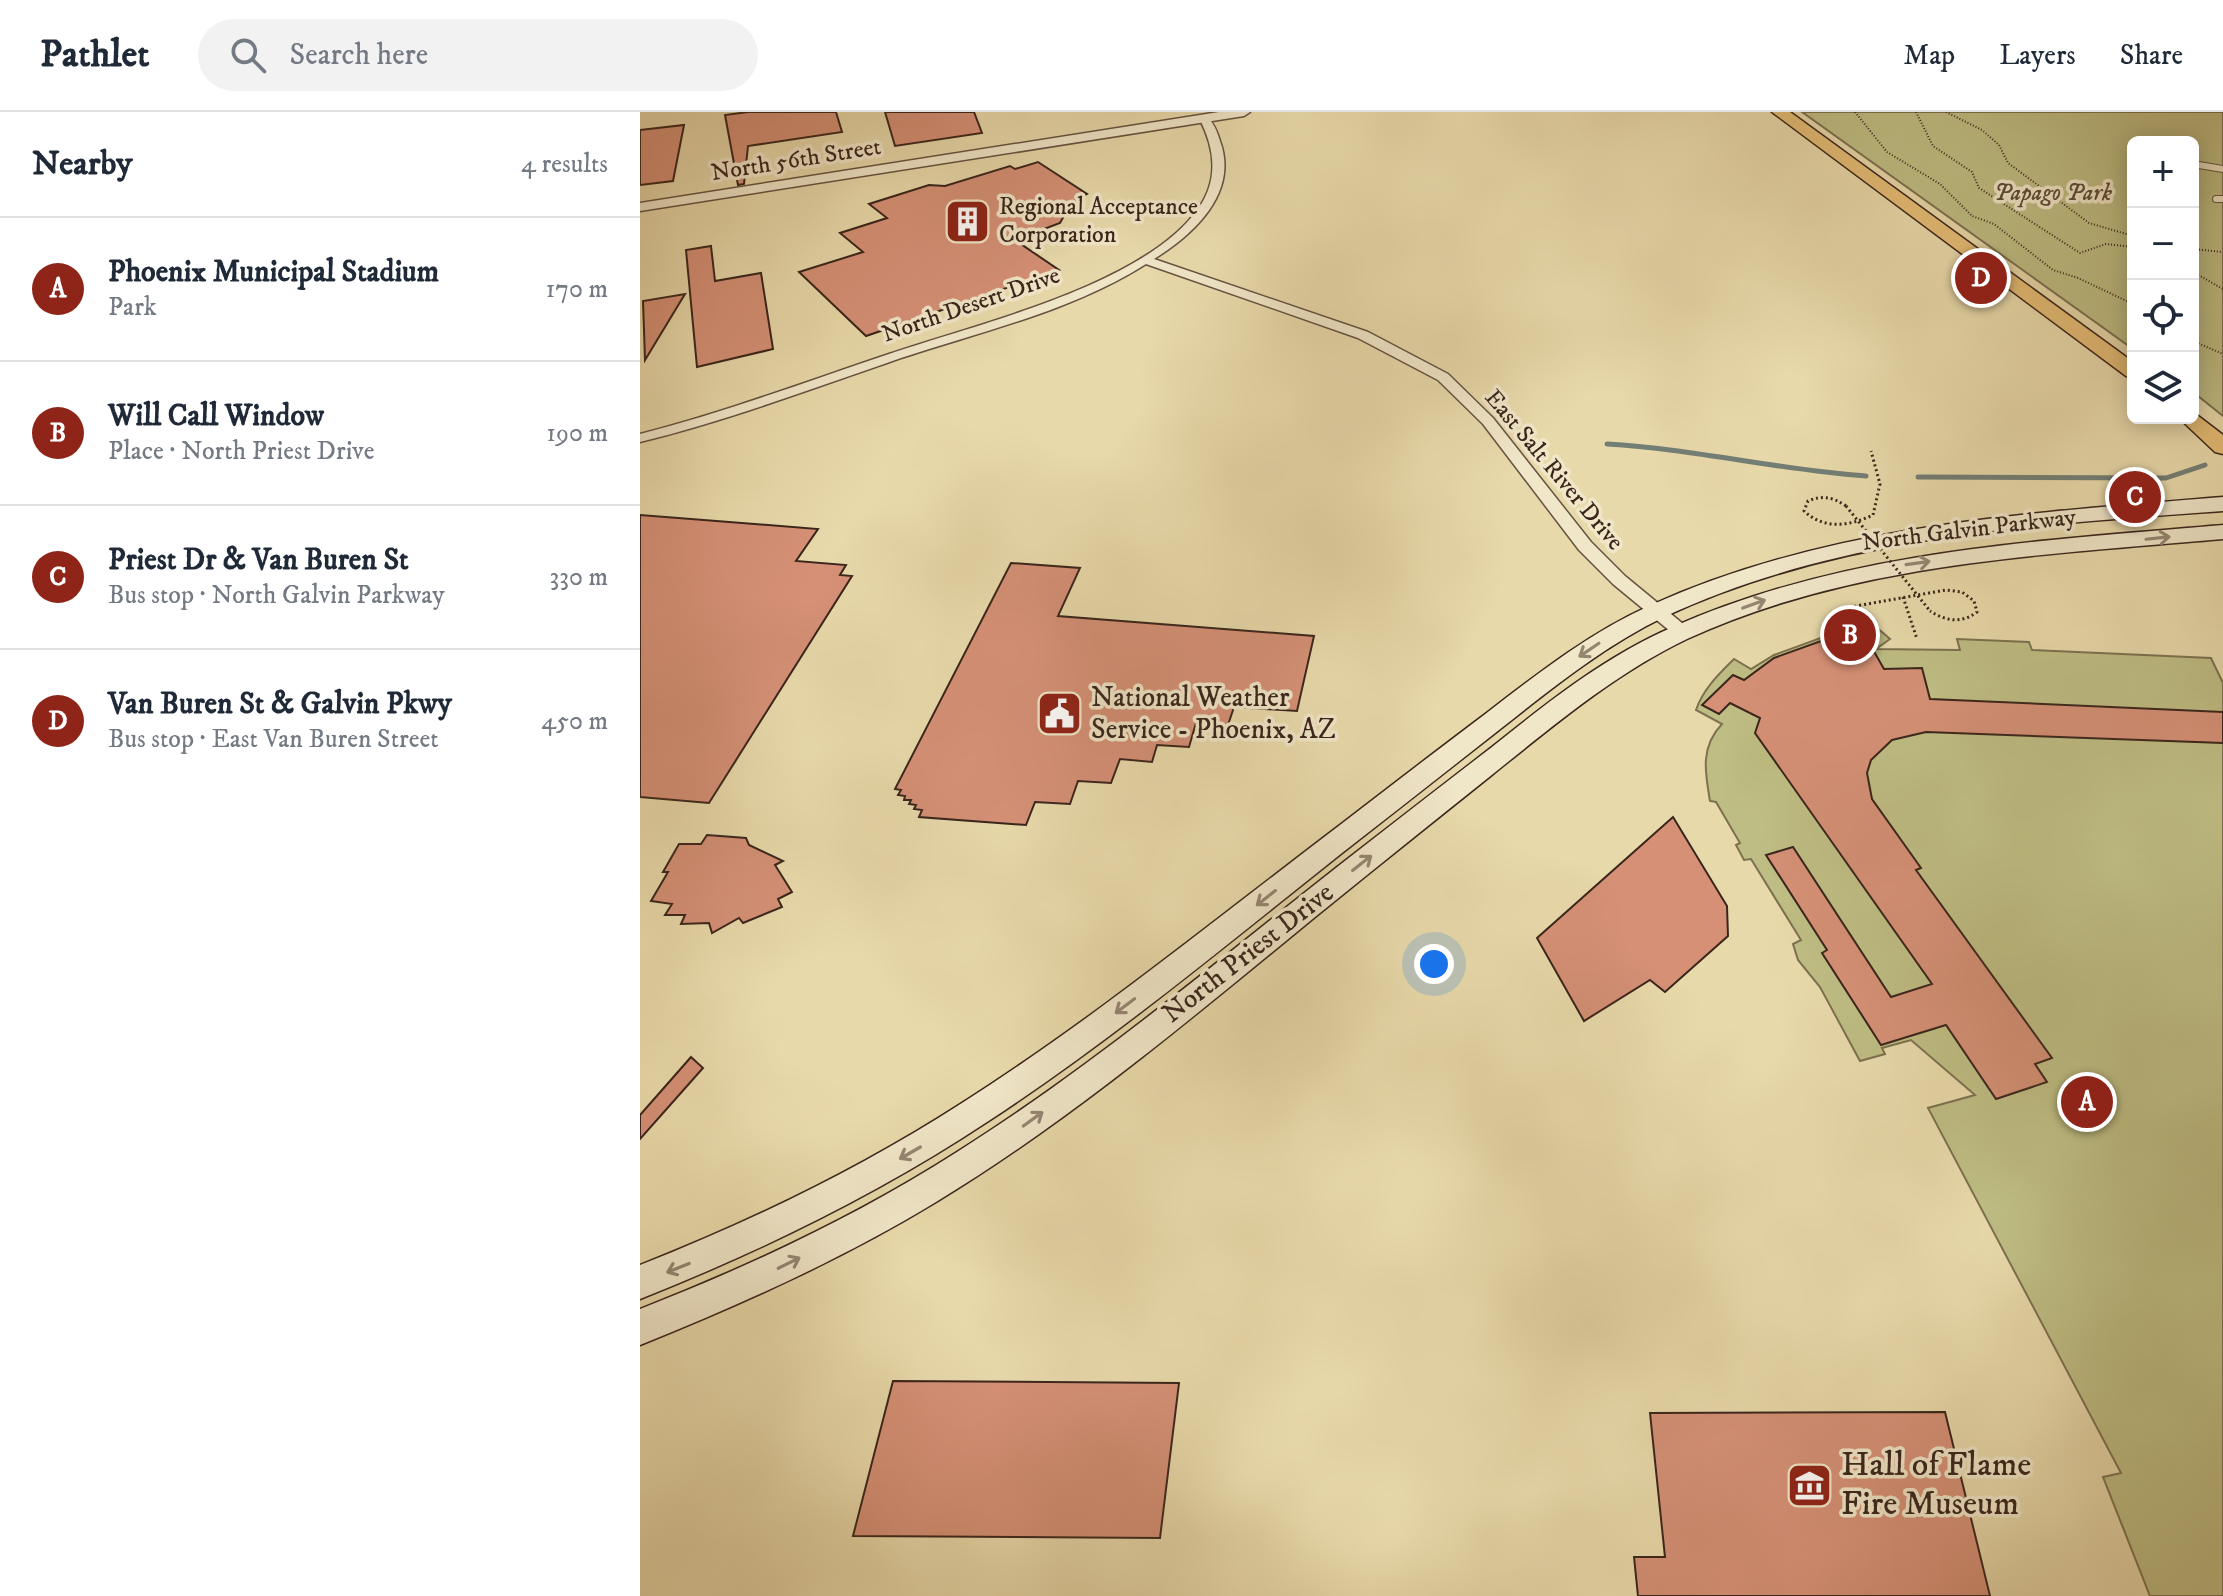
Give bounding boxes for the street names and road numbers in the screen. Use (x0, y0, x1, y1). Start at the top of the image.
street label: North 56th Street (709, 132, 883, 188)
street label: North Desert Drive (878, 261, 1064, 349)
street label: East Salt River Drive (1478, 383, 1630, 557)
street label: North Galvin Parkway (1860, 502, 2078, 558)
street label: North Priest Drive (1155, 875, 1341, 1031)

